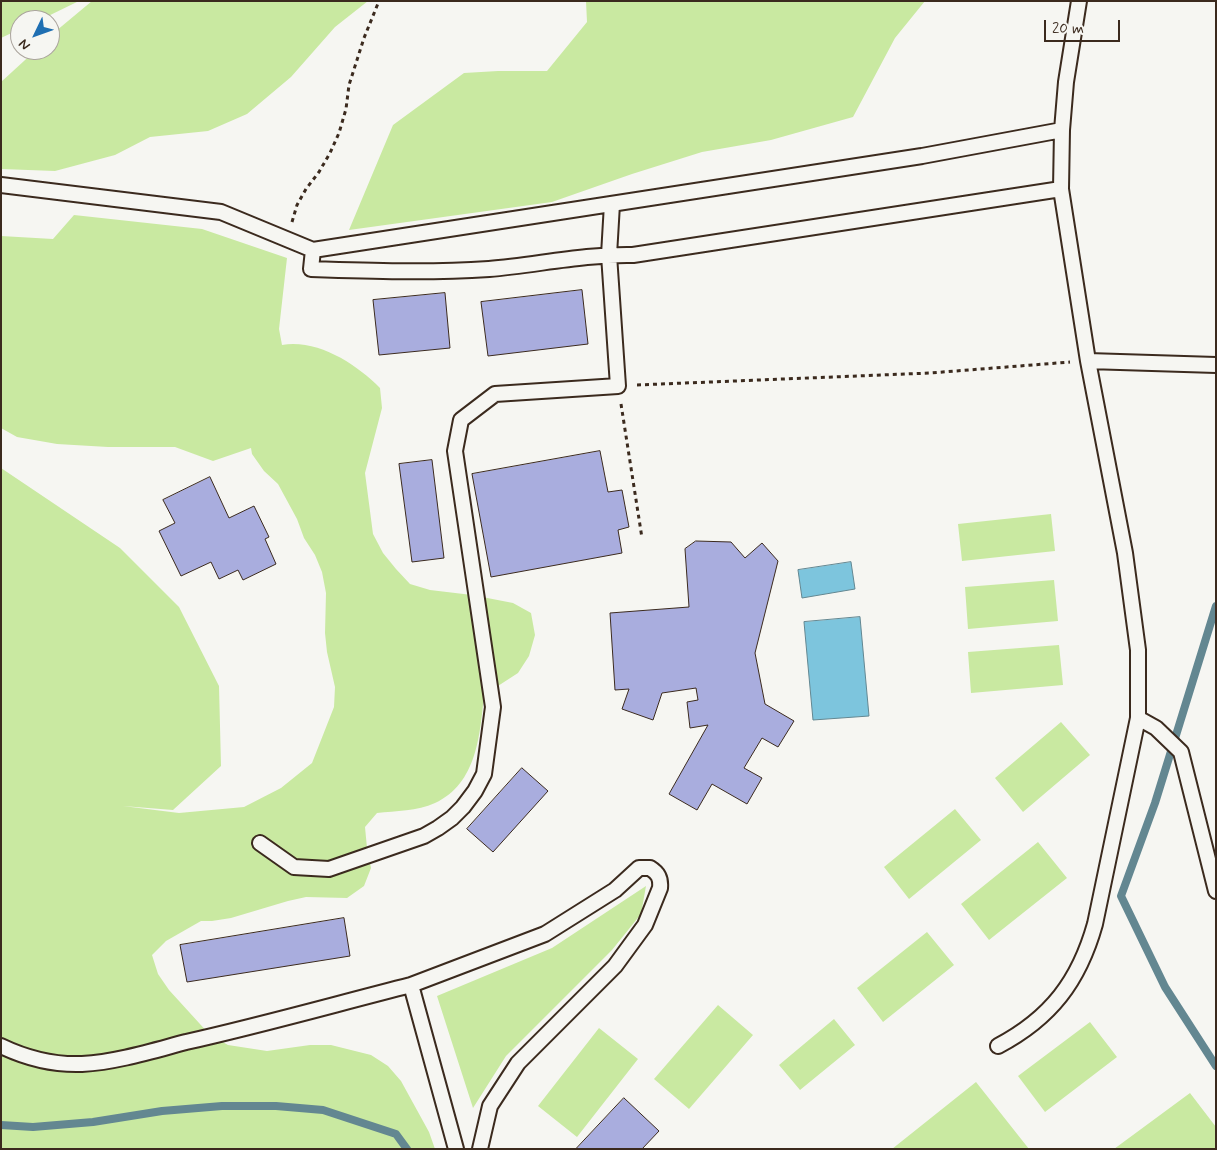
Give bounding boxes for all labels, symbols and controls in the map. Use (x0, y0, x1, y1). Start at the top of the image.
north arrow (10, 10, 60, 60)
scale bar (1047, 10, 1123, 42)
text: 20 m (1052, 19, 1084, 39)
text: N (15, 35, 34, 54)

